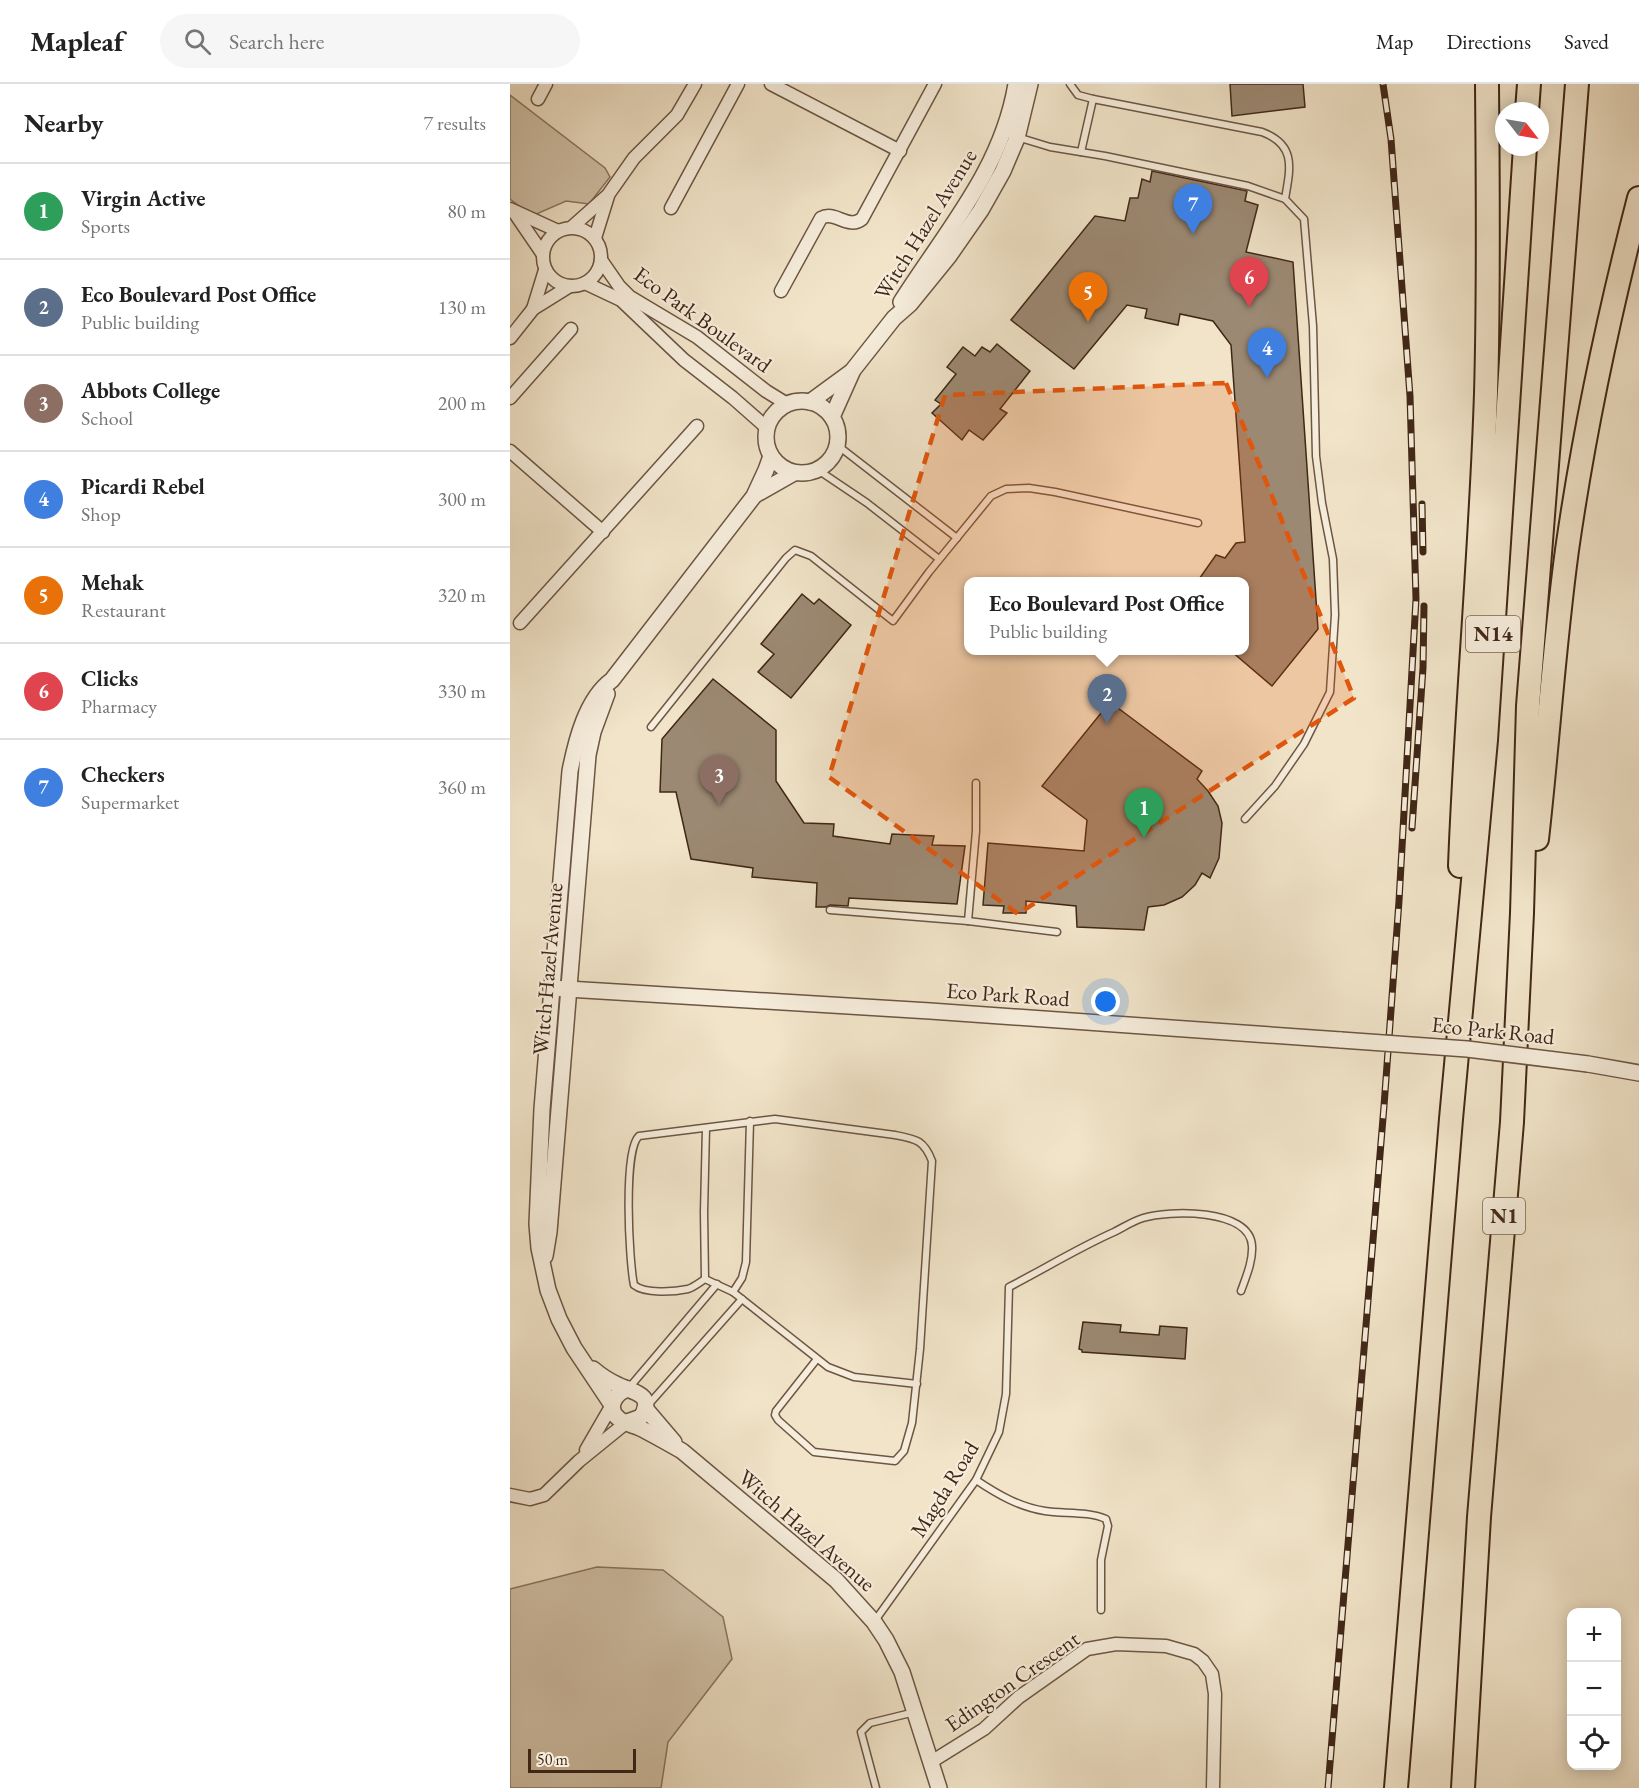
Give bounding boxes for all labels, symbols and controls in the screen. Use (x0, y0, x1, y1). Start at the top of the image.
search box (160, 14, 580, 68)
text: Mapleaf (30, 23, 124, 59)
icon: search (181, 25, 214, 58)
text: Search here (229, 27, 324, 56)
text: Map (1376, 28, 1413, 55)
text: Directions (1446, 28, 1531, 55)
text: Saved (1564, 28, 1609, 55)
north arrow (1495, 102, 1549, 156)
text: Nearby (24, 106, 104, 140)
text: 7 results (423, 110, 486, 136)
street label: Witch Hazel Avenue (867, 143, 984, 305)
text: Virgin Active (81, 184, 205, 213)
pin: 7 (1174, 184, 1212, 234)
text: 1 (38, 198, 49, 224)
text: 80 m (447, 198, 486, 224)
text: Sports (81, 213, 130, 239)
pin: 6 (1230, 258, 1268, 307)
street label: Eco Park Boulevard (628, 260, 778, 380)
pin: 5 (1068, 272, 1108, 322)
text: Eco Boulevard Post Office (81, 280, 316, 309)
text: 2 (38, 294, 49, 320)
text: 130 m (438, 294, 486, 320)
text: Public building (81, 309, 199, 335)
pin: 4 (1248, 328, 1287, 378)
text: Abbots College (81, 376, 220, 405)
text: 3 (38, 390, 49, 416)
text: 200 m (438, 390, 486, 416)
text: School (81, 405, 133, 431)
text: Picardi Rebel (81, 472, 205, 501)
text: 4 (38, 486, 49, 512)
text: 300 m (438, 486, 486, 512)
text: Shop (81, 501, 121, 527)
text: Mehak (81, 568, 144, 597)
popup (964, 577, 1249, 655)
text: 5 (38, 582, 49, 608)
text: 320 m (438, 582, 486, 608)
text: Eco Boulevard Post Office (989, 589, 1224, 618)
text: Restaurant (81, 597, 166, 623)
road number: N14 (1466, 616, 1520, 652)
text: Public building (989, 618, 1107, 644)
text: Clicks (81, 664, 138, 693)
pin: 2 (1088, 674, 1126, 724)
text: 6 (38, 678, 49, 704)
text: 330 m (438, 678, 486, 704)
text: Pharmacy (81, 693, 157, 719)
pin: 3 (700, 756, 738, 805)
text: Checkers (81, 760, 165, 789)
text: 7 (38, 774, 49, 800)
text: 360 m (438, 774, 486, 800)
pin: 1 (1124, 788, 1164, 838)
text: Supermarket (81, 789, 179, 815)
street label: Witch Hazel Avenue (526, 881, 569, 1056)
street label: Eco Park Road (945, 976, 1071, 1013)
your location (1091, 987, 1120, 1016)
street label: Eco Park Road (1430, 1010, 1557, 1051)
road number: N1 (1483, 1198, 1525, 1234)
street label: Magda Road (903, 1435, 986, 1543)
street label: Witch Hazel Avenue (732, 1463, 882, 1598)
map controls (1567, 1608, 1621, 1770)
button: + (1567, 1608, 1621, 1662)
street label: Edington Crescent (939, 1624, 1085, 1739)
button: − (1567, 1662, 1621, 1716)
button: locate (1567, 1716, 1621, 1770)
scale bar (528, 1746, 636, 1774)
text: 50 m (537, 1749, 568, 1770)

